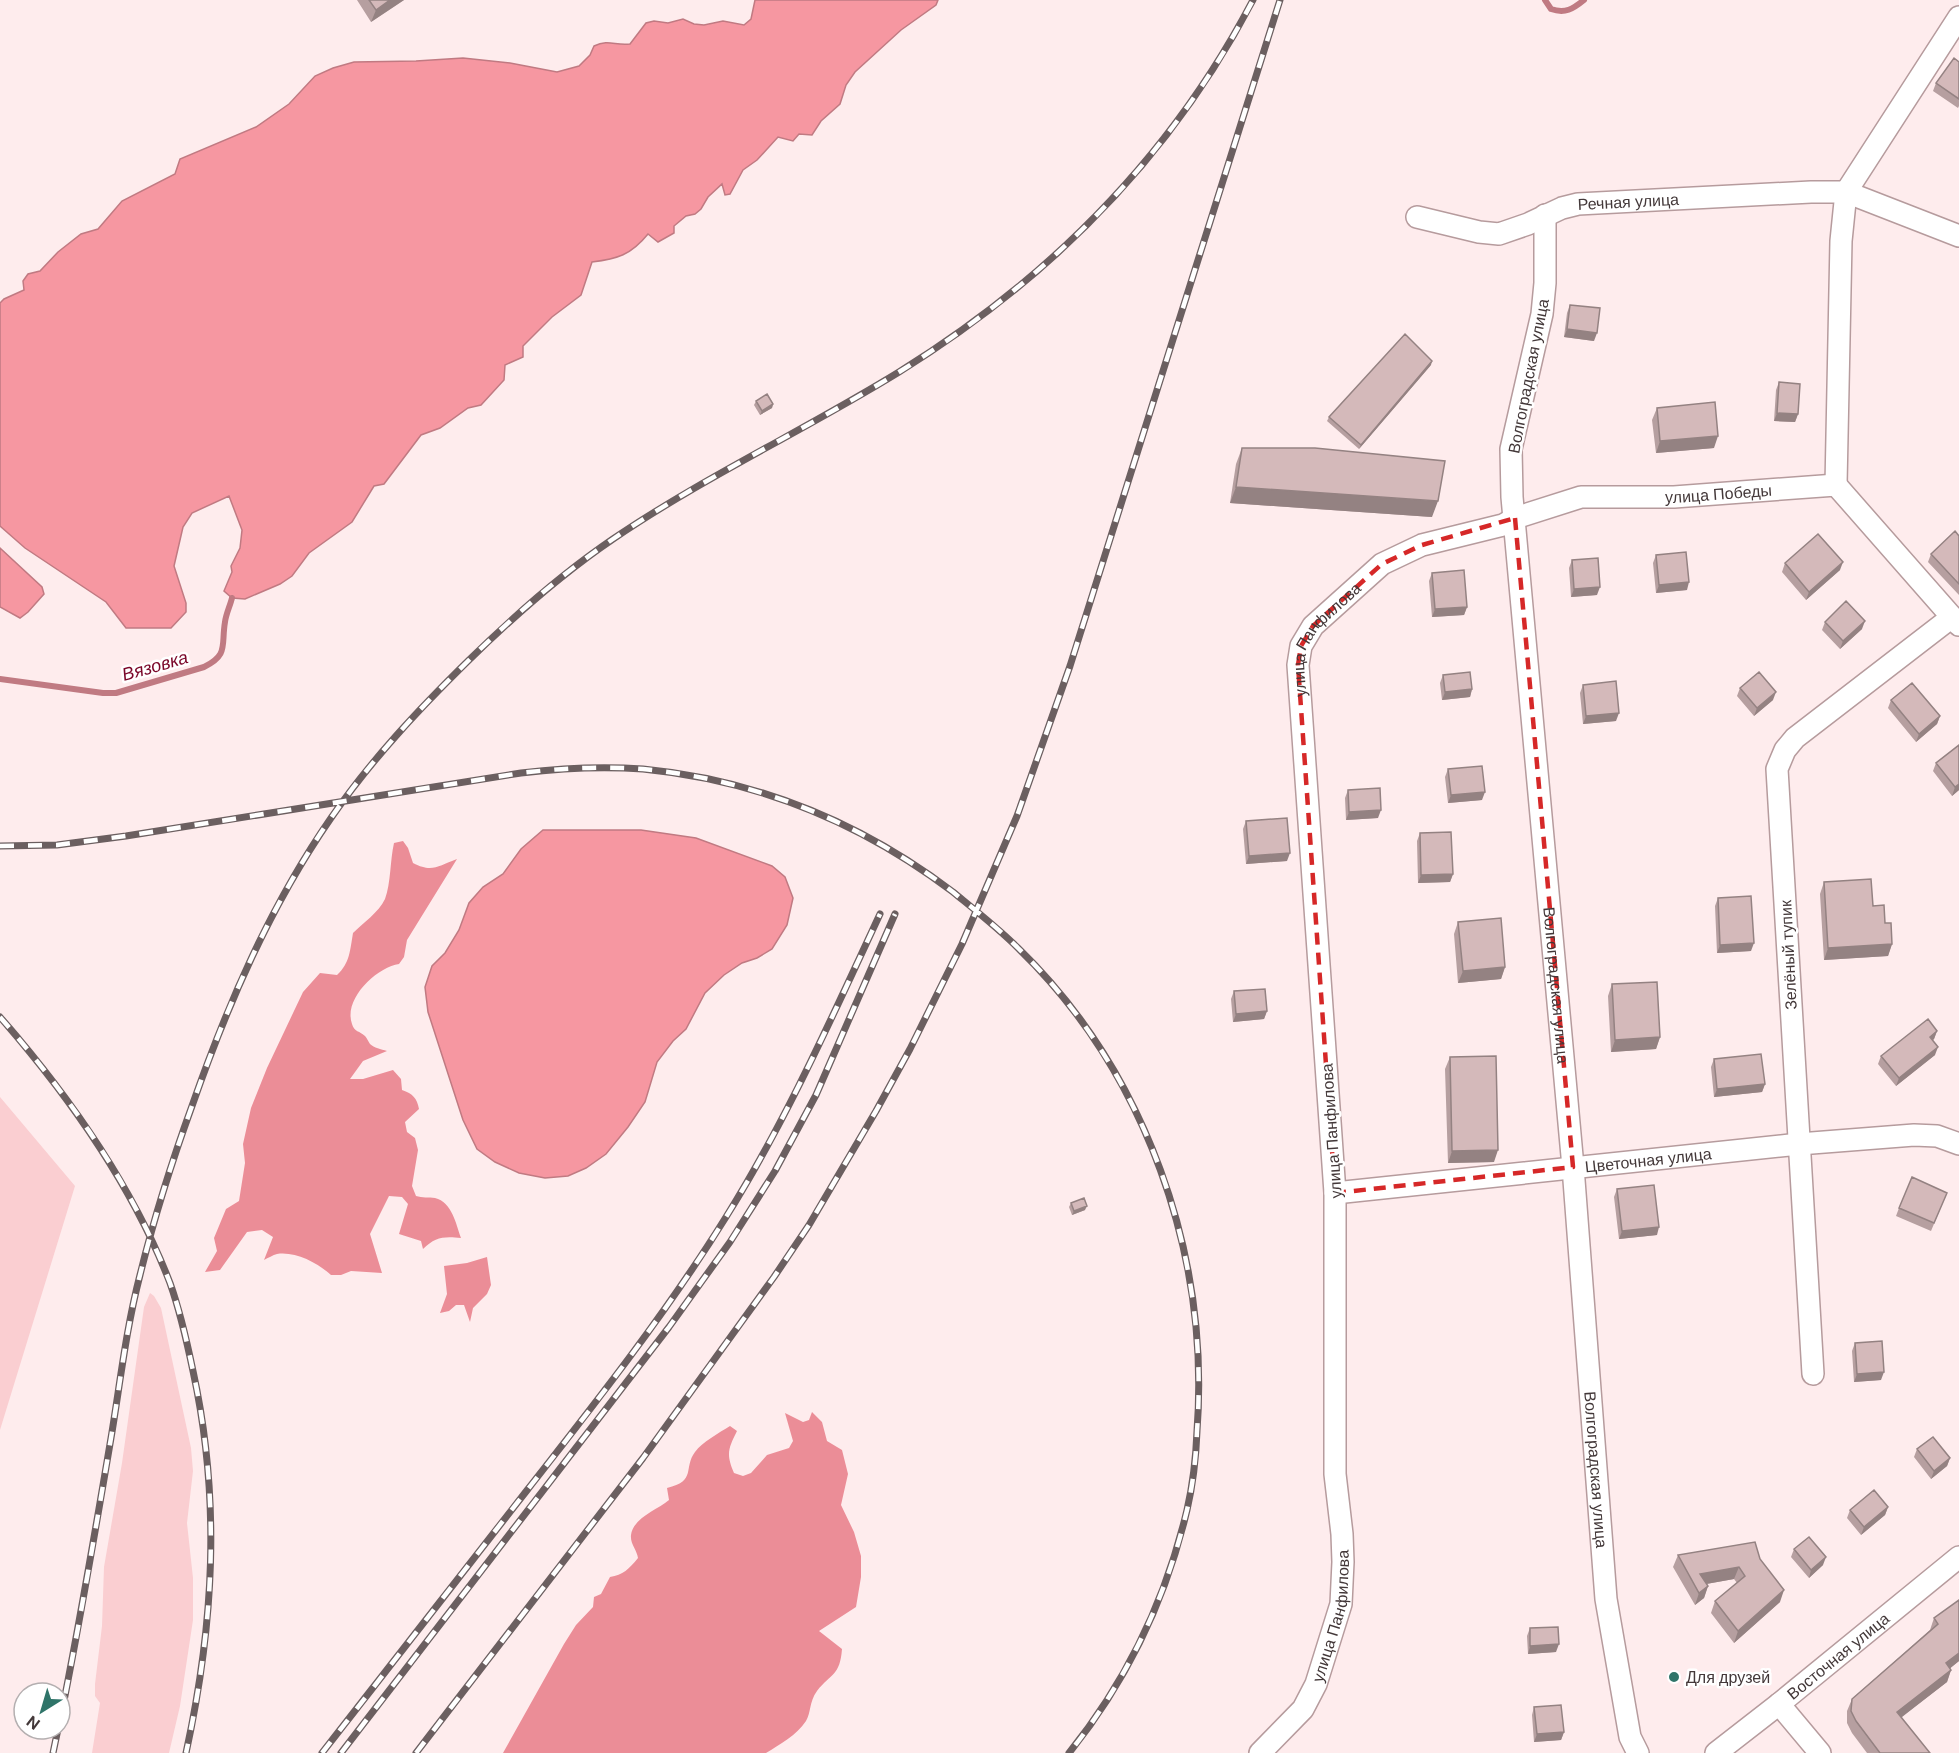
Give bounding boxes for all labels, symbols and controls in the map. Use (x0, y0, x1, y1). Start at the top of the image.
street label: Речная улица (1577, 189, 1680, 215)
street label: Волгоградская улица (1503, 297, 1554, 455)
street label: улица Победы (1665, 480, 1773, 508)
street label: улица Панфилова (1288, 578, 1366, 698)
water label: Вязовка (119, 645, 191, 687)
street label: Зелёный тупик (1775, 899, 1802, 1010)
street label: Волгоградская улица (1538, 906, 1574, 1065)
street label: улица Панфилова (1316, 1063, 1347, 1199)
street label: Цветочная улица (1584, 1143, 1713, 1178)
street label: Волгоградская улица (1579, 1391, 1612, 1549)
street label: улица Панфилова (1307, 1549, 1354, 1685)
street label: Восточная улица (1783, 1608, 1894, 1704)
place label: Для друзей (1686, 1667, 1770, 1688)
marker: Для друзей (1667, 1670, 1681, 1684)
north arrow (12, 1681, 72, 1741)
text: N (22, 1711, 44, 1734)

